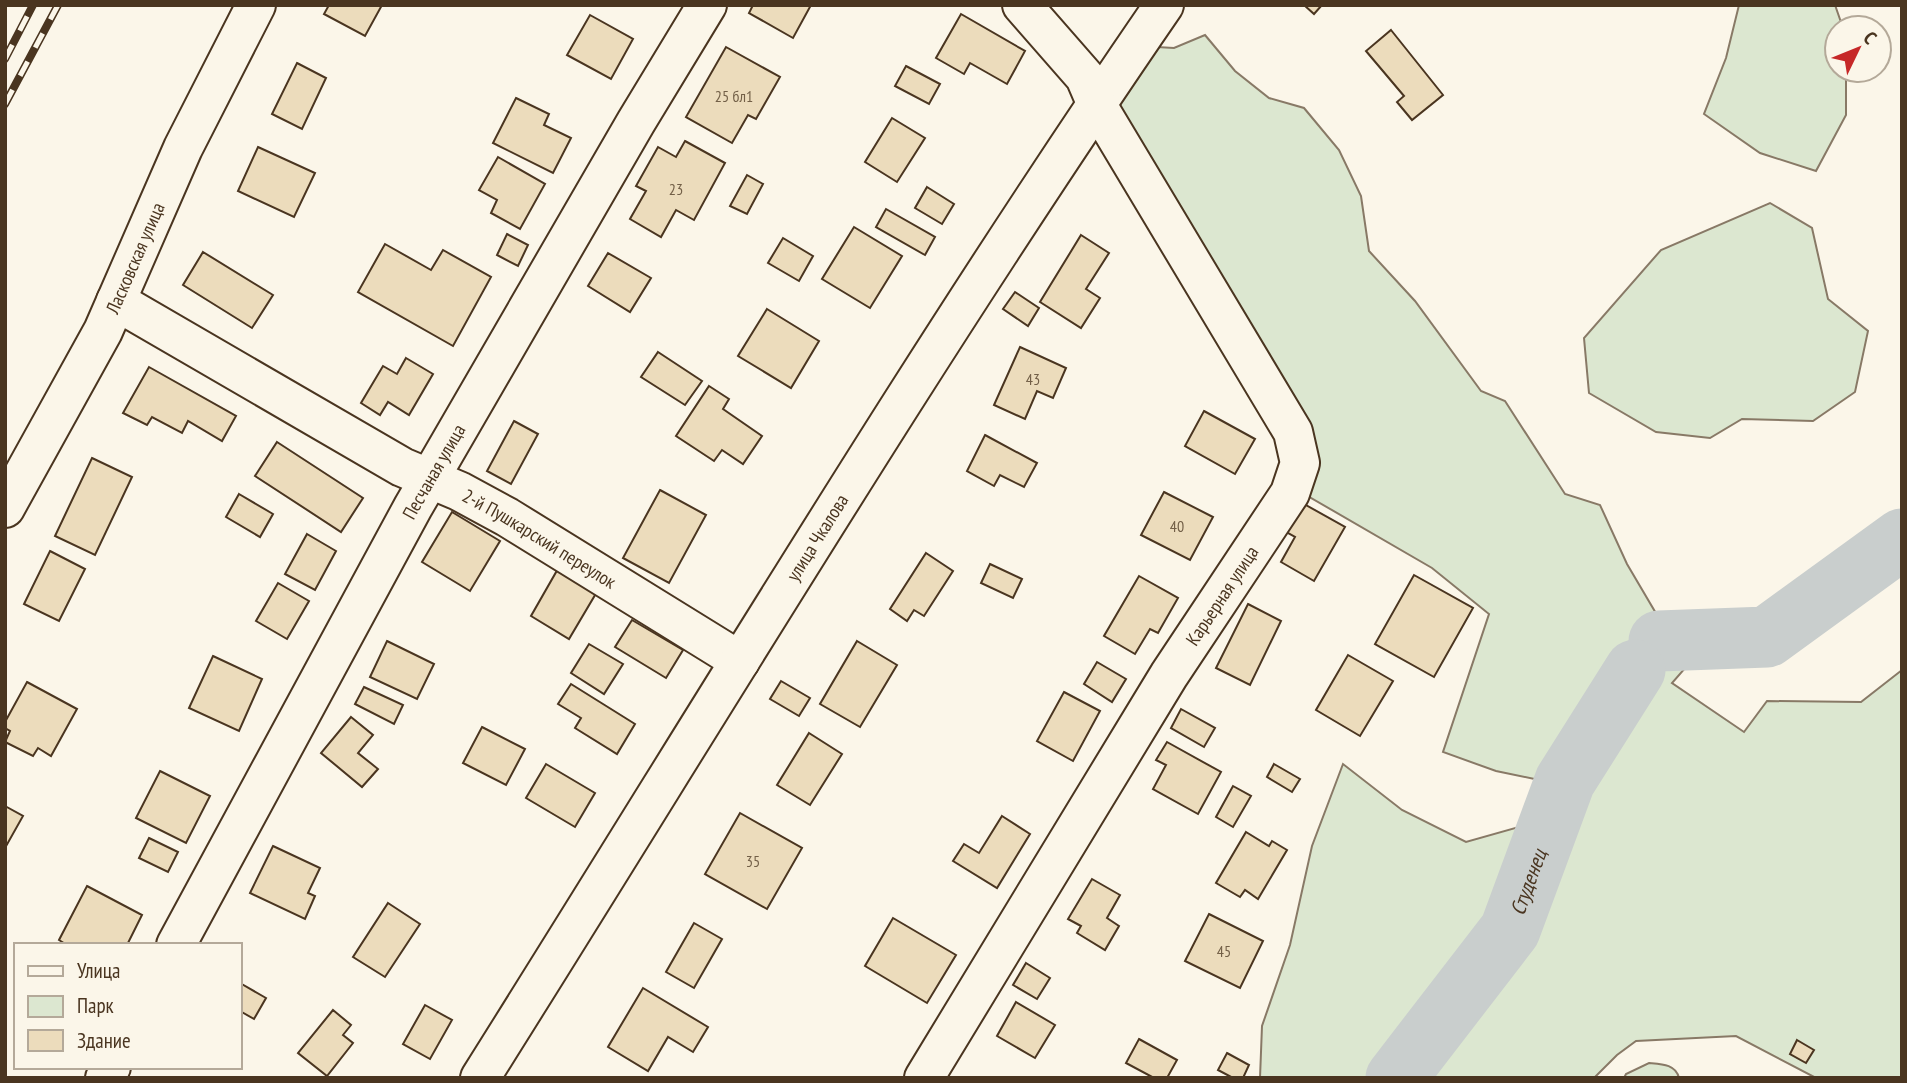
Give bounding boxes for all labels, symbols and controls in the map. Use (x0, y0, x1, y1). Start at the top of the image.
north arrow (1823, 14, 1893, 84)
text: С (1859, 26, 1882, 49)
house number: 25 бл1 (715, 86, 753, 106)
house number: 23 (669, 179, 683, 199)
street label: Ласковская улица (100, 199, 170, 318)
house number: 43 (1026, 369, 1040, 389)
street label: Песчаная улица (397, 420, 470, 523)
street label: 2-й Пушкарский переулок (458, 483, 621, 594)
street label: улица Чкалова (781, 489, 853, 586)
house number: 40 (1170, 516, 1184, 536)
street label: Карьерная улица (1180, 541, 1264, 650)
water label: Студенец (1503, 844, 1553, 919)
house number: 35 (746, 851, 760, 871)
house number: 45 (1217, 941, 1231, 961)
legend (14, 943, 242, 1069)
text: Улица (77, 957, 120, 984)
text: Парк (77, 992, 114, 1019)
text: Здание (77, 1027, 131, 1054)

